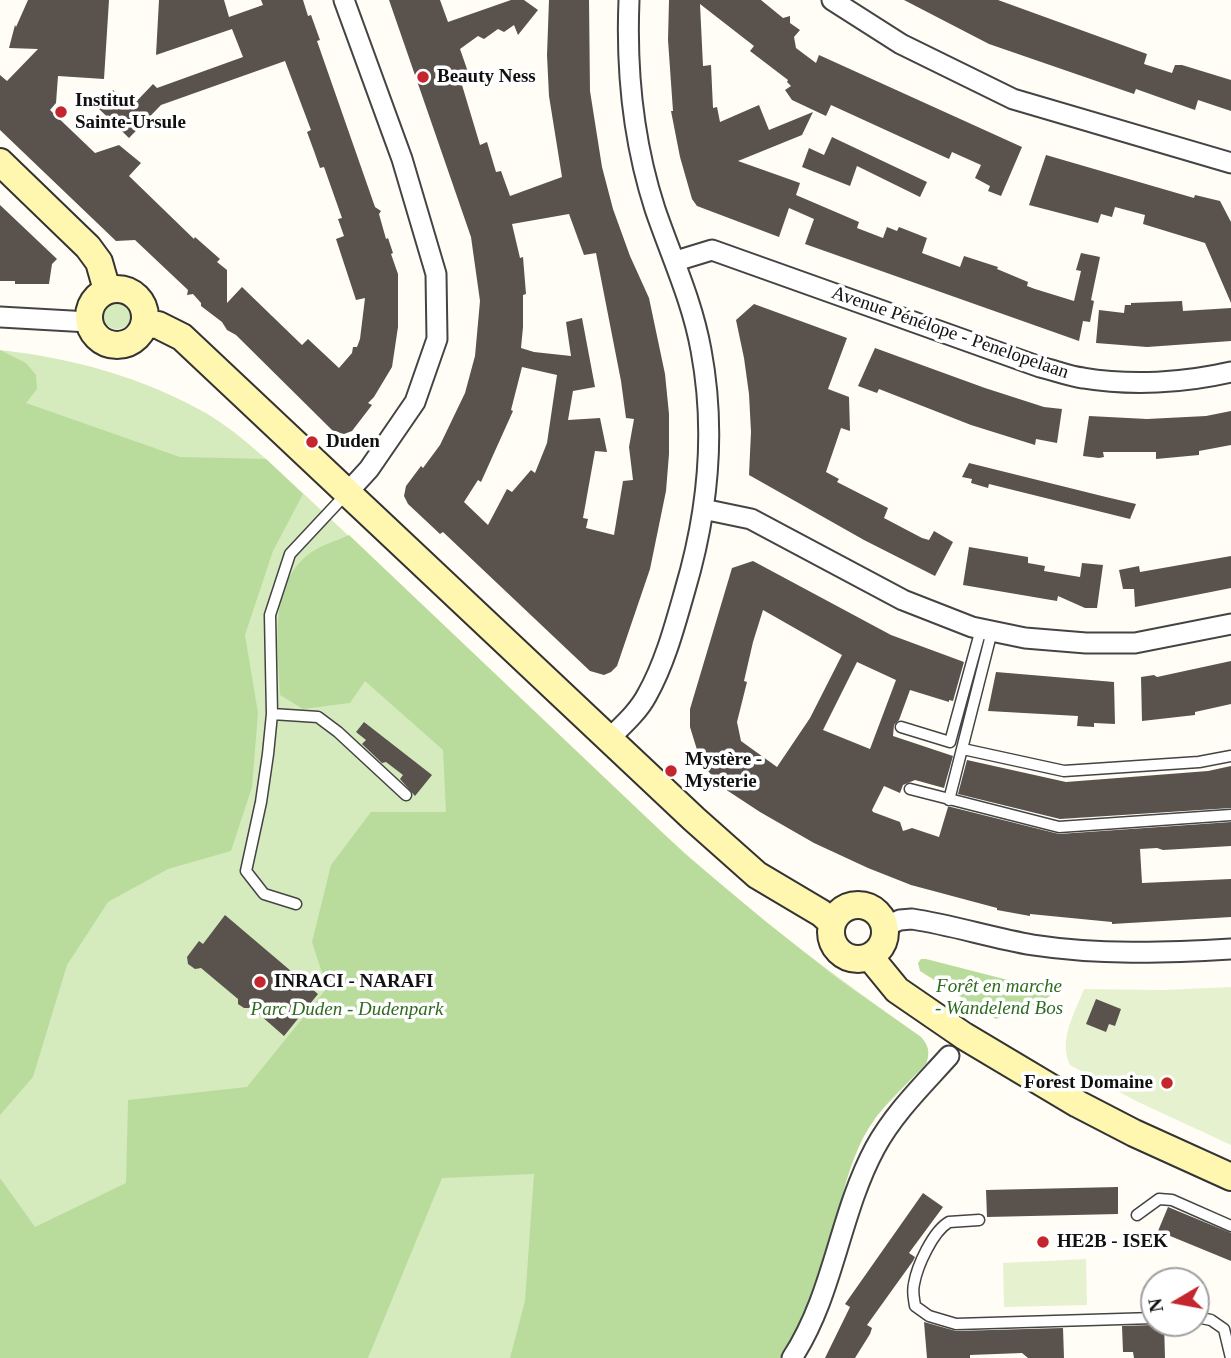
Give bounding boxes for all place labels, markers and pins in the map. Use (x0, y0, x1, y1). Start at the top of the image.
place label: Beauty Ness (437, 66, 536, 88)
marker: Beauty Ness (415, 69, 431, 85)
place label: Institut Sainte-Ursule (75, 90, 186, 134)
marker: Institut Sainte-Ursule (53, 104, 69, 120)
place label: Duden (326, 431, 380, 453)
marker: Duden (304, 434, 320, 450)
place label: Mystère - Mysterie (685, 749, 762, 793)
marker: Mystère - Mysterie (663, 763, 679, 779)
place label: INRACI - NARAFI (274, 971, 433, 993)
marker: INRACI - NARAFI (252, 974, 268, 990)
place label: Forest Domaine (1024, 1072, 1153, 1094)
marker: Forest Domaine (1159, 1075, 1175, 1091)
place label: HE2B - ISEK (1057, 1231, 1168, 1253)
marker: HE2B - ISEK (1035, 1234, 1051, 1250)

